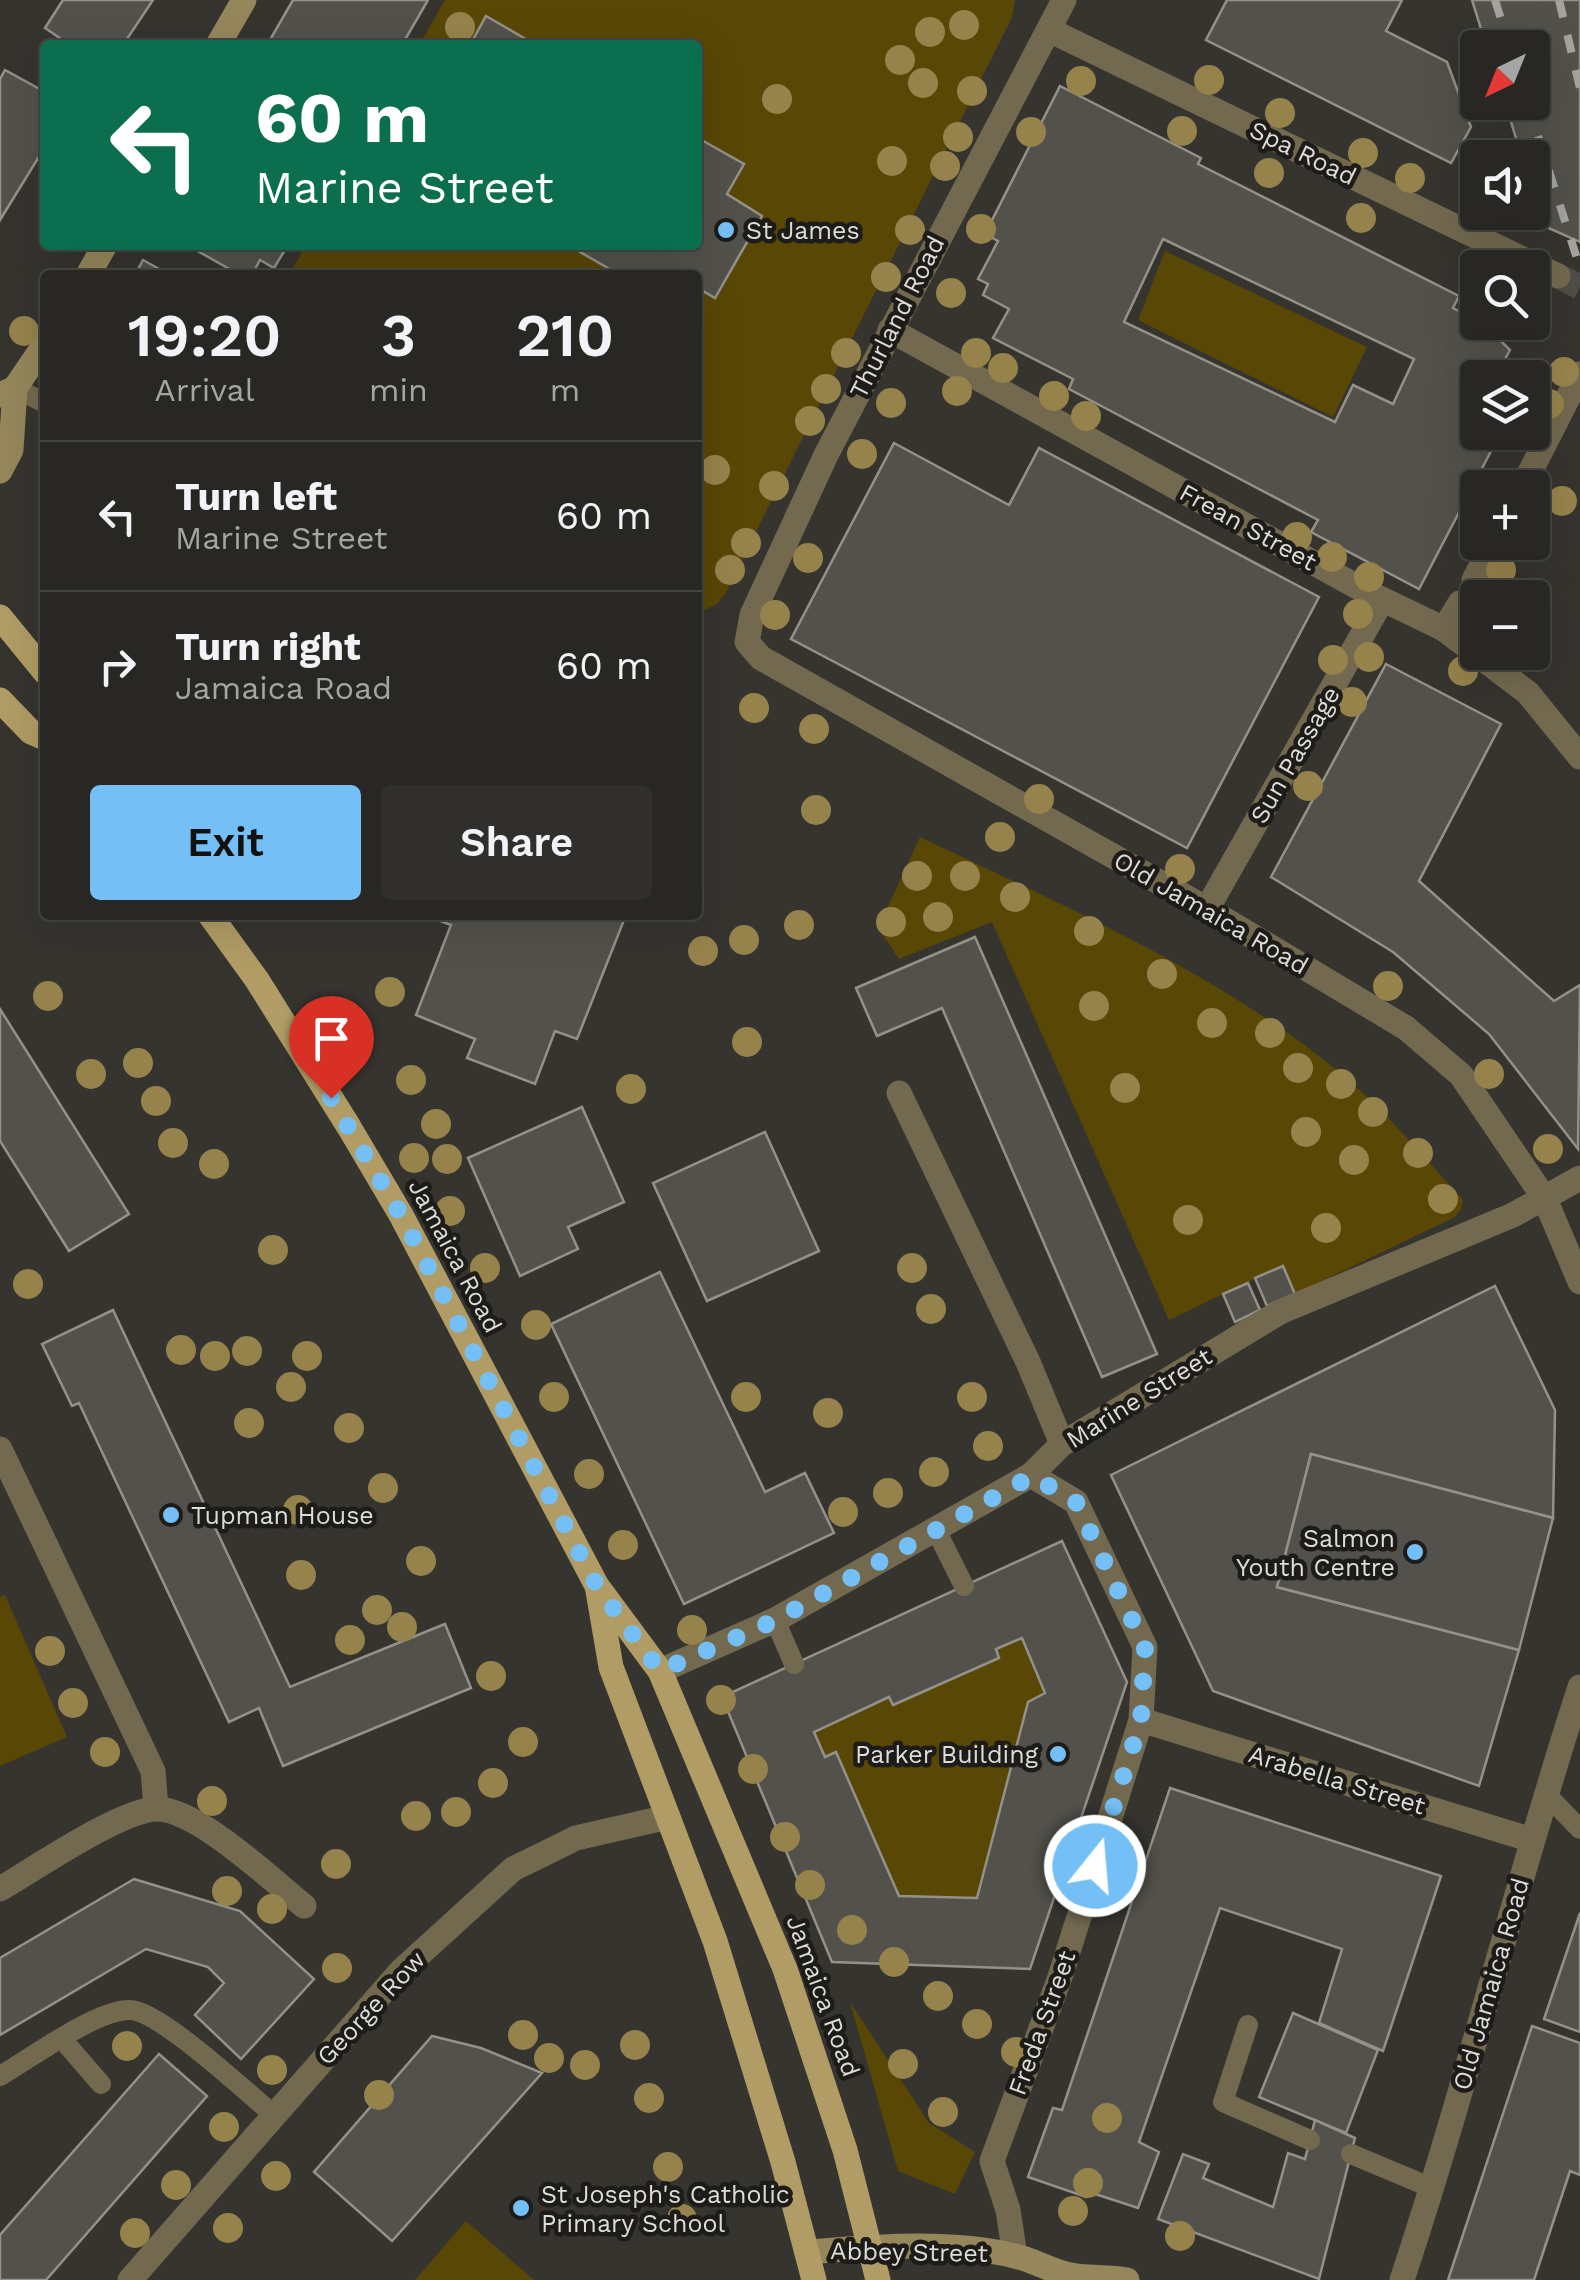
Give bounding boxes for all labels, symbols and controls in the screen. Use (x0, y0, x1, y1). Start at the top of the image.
north arrow (1460, 30, 1550, 120)
map controls (1460, 30, 1550, 670)
text: 60 m (255, 77, 429, 159)
icon: left (90, 80, 220, 210)
street label: Spa Road (1245, 115, 1361, 191)
button: sound (1460, 140, 1550, 230)
text: Marine Street (255, 161, 554, 214)
place label: St James (746, 216, 860, 245)
marker: St James (715, 219, 737, 241)
street label: Thurland Road (844, 231, 950, 403)
button: search (1460, 250, 1550, 340)
text: 19:20 (128, 300, 281, 371)
text: 3 (381, 300, 416, 371)
text: 210 (516, 300, 614, 371)
button: layers (1460, 360, 1550, 450)
text: Arrival (155, 371, 254, 409)
text: min (369, 371, 428, 409)
text: m (550, 371, 580, 409)
button: + (1460, 470, 1550, 560)
text: Turn left (175, 475, 337, 519)
street label: Frean Street (1175, 478, 1322, 577)
icon: left (90, 489, 145, 544)
text: 60 m (556, 494, 652, 538)
text: Marine Street (175, 519, 387, 557)
button: − (1460, 580, 1550, 670)
text: Turn right (175, 625, 361, 669)
icon: right (90, 639, 145, 694)
text: 60 m (556, 644, 652, 688)
text: Jamaica Road (175, 669, 392, 707)
street label: Sun Passage (1244, 682, 1346, 828)
button: Exit (90, 785, 361, 900)
button: Share (381, 785, 652, 900)
street label: Old Jamaica Road (1109, 846, 1313, 980)
pin (289, 996, 374, 1099)
icon: arrive (304, 1011, 359, 1066)
street label: Jamaica Road (402, 1174, 508, 1338)
street label: Marine Street (1061, 1341, 1217, 1454)
place label: Tupman House (191, 1501, 374, 1530)
marker: Tupman House (160, 1504, 182, 1526)
place label: Salmon Youth Centre (1236, 1524, 1395, 1582)
marker: Salmon Youth Centre (1404, 1541, 1426, 1563)
street label: Arabella Street (1245, 1739, 1429, 1821)
place label: Parker Building (855, 1740, 1039, 1769)
marker: Parker Building (1047, 1743, 1069, 1765)
position arrow (1043, 1814, 1147, 1918)
street label: Old Jamaica Road (1447, 1874, 1535, 2094)
street label: Jamaica Road (780, 1911, 866, 2081)
street label: George Row (311, 1945, 431, 2071)
street label: Freda Street (1002, 1946, 1082, 2099)
place label: St Joseph's Catholic Primary School (541, 2180, 790, 2238)
marker: St Joseph's Catholic Primary School (510, 2197, 532, 2219)
street label: Abbey Street (830, 2236, 989, 2268)

